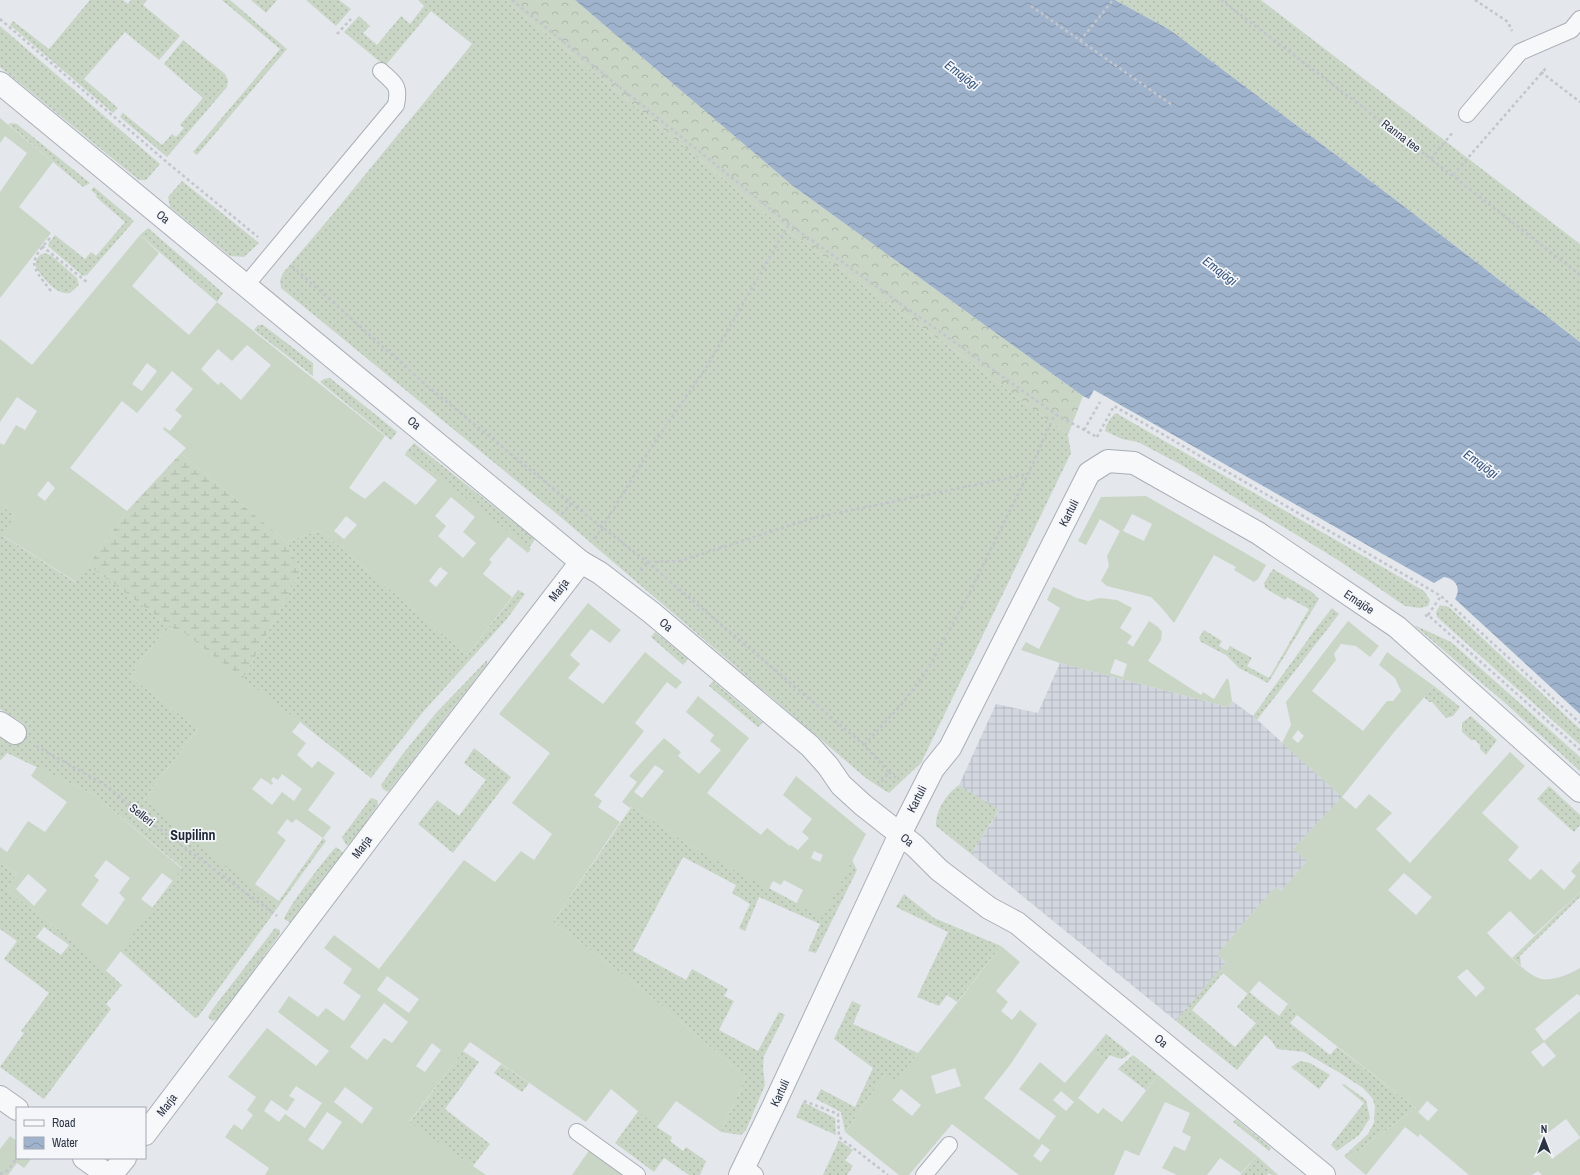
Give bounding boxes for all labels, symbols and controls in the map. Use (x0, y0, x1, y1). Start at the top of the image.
water label: Emajõgi (941, 56, 983, 94)
street label: Ranna tee (1378, 116, 1424, 156)
street label: Oa (153, 207, 174, 228)
water label: Emajõgi (1199, 252, 1241, 290)
street label: Oa (404, 413, 425, 434)
water label: Emajõgi (1460, 446, 1502, 482)
street label: Kartuli (1055, 497, 1083, 529)
street label: Marja (545, 575, 573, 605)
street label: Emajõe (1341, 586, 1377, 618)
street label: Oa (656, 615, 677, 636)
street label: Kartuli (903, 783, 931, 815)
street label: Selleri (126, 800, 158, 830)
district label: Supilinn (170, 826, 216, 844)
street label: Oa (897, 830, 918, 851)
street label: Marja (348, 832, 376, 862)
street label: Oa (1151, 1031, 1172, 1052)
street label: Kartuli (767, 1077, 793, 1109)
street label: Marja (153, 1090, 181, 1120)
legend (16, 1107, 146, 1159)
text: Road (52, 1115, 76, 1131)
north arrow (1524, 1119, 1564, 1159)
text: N (1541, 1122, 1547, 1136)
text: Water (52, 1135, 79, 1151)

